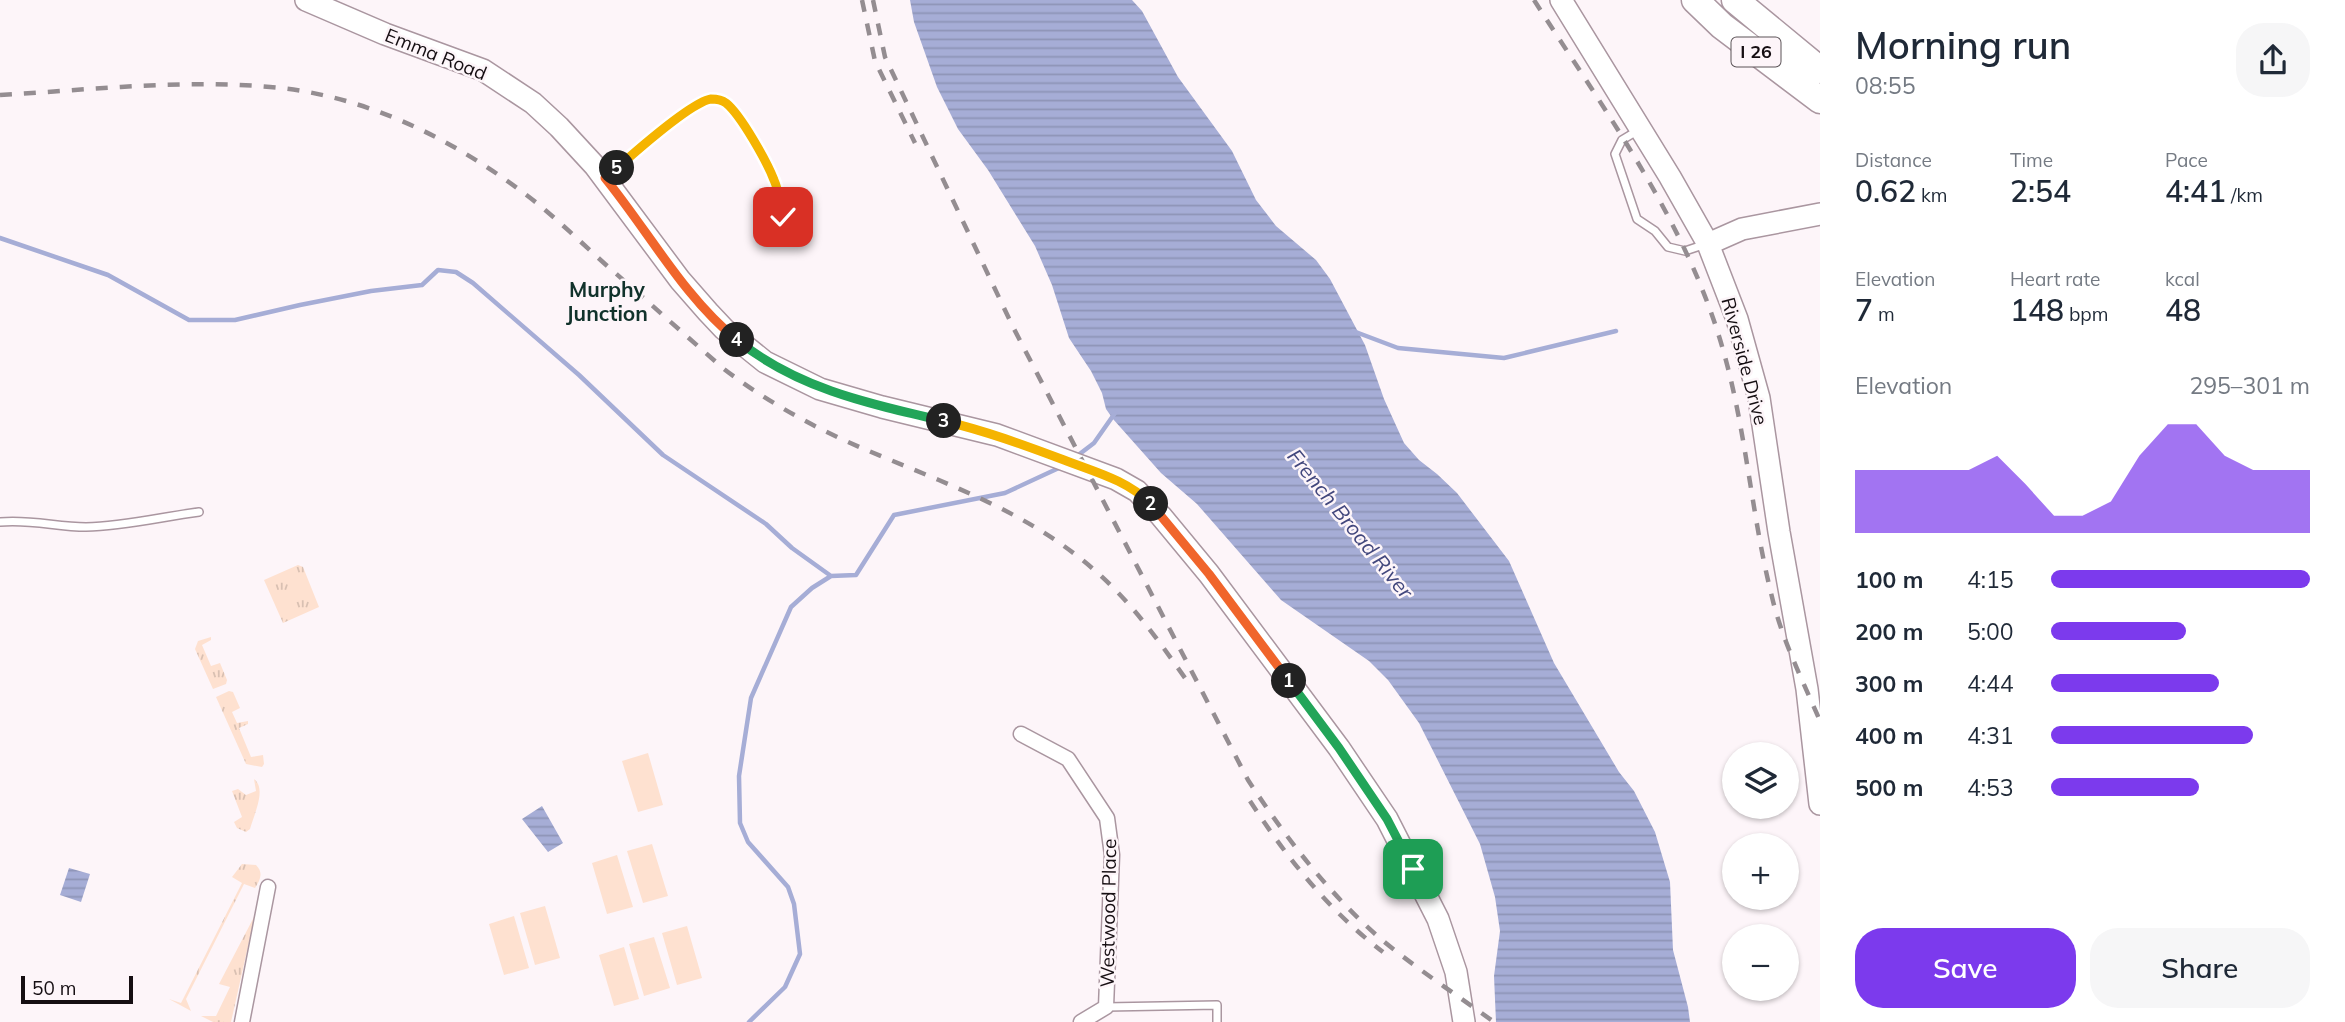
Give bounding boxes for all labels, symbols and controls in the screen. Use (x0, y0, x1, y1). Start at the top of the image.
text: Morning run (1855, 21, 2071, 69)
street label: Emma Road (382, 23, 490, 85)
button: share (2236, 23, 2310, 97)
road number: I 26 (1732, 38, 1780, 66)
text: 08:55 (1855, 71, 1915, 100)
text: Distance (1855, 148, 1932, 172)
text: Time (2010, 148, 2053, 172)
text: Pace (2165, 148, 2208, 172)
pin: 5 (600, 150, 634, 186)
text: 5 (611, 155, 622, 179)
text: 0.62 (1855, 172, 1916, 210)
text: 2:54 (2010, 172, 2071, 210)
text: 4:41 (2165, 172, 2226, 210)
text: km (1916, 183, 1948, 207)
text: /km (2226, 183, 2263, 207)
pin (753, 187, 813, 247)
icon: check (764, 198, 802, 236)
text: Elevation (1855, 267, 1935, 291)
text: Heart rate (2010, 267, 2100, 291)
text: kcal (2165, 267, 2200, 291)
district label: Murphy Junction (566, 276, 648, 326)
text: 7 (1855, 291, 1873, 329)
text: 148 (2010, 291, 2064, 329)
text: 48 (2165, 291, 2201, 329)
street label: Riverside Drive (1716, 294, 1774, 428)
text: m (1873, 302, 1895, 326)
text: bpm (2064, 302, 2108, 326)
pin: 4 (720, 322, 754, 358)
text: 4 (731, 327, 742, 351)
text: Elevation (1855, 371, 1952, 400)
text: 295–301 m (2189, 371, 2310, 400)
pin: 3 (926, 404, 962, 438)
text: 3 (938, 408, 949, 432)
water label: French Broad River (1282, 443, 1420, 605)
pin: 2 (1134, 486, 1168, 522)
text: 2 (1145, 491, 1156, 515)
text: 100 m (1855, 565, 1923, 594)
text: 4:15 (1967, 565, 2014, 594)
text: 200 m (1855, 617, 1923, 646)
text: 5:00 (1967, 617, 2014, 646)
pin: 1 (1272, 664, 1306, 698)
text: 1 (1283, 668, 1294, 692)
text: 300 m (1855, 669, 1923, 698)
text: 4:44 (1967, 669, 2014, 698)
text: 400 m (1855, 721, 1923, 750)
text: 4:31 (1967, 721, 2014, 750)
map controls (1722, 742, 1799, 1001)
button: layers (1722, 742, 1799, 819)
text: 500 m (1855, 773, 1923, 802)
text: 4:53 (1967, 773, 2014, 802)
button: + (1722, 833, 1799, 910)
street label: Westwood Place (1095, 838, 1121, 988)
pin (1383, 839, 1443, 899)
icon: arrive (1394, 850, 1432, 888)
button: − (1722, 924, 1799, 1001)
button: Save (1855, 928, 2076, 1008)
button: Share (2090, 928, 2310, 1008)
scale bar (21, 973, 133, 1005)
text: 50 m (32, 976, 76, 1000)

